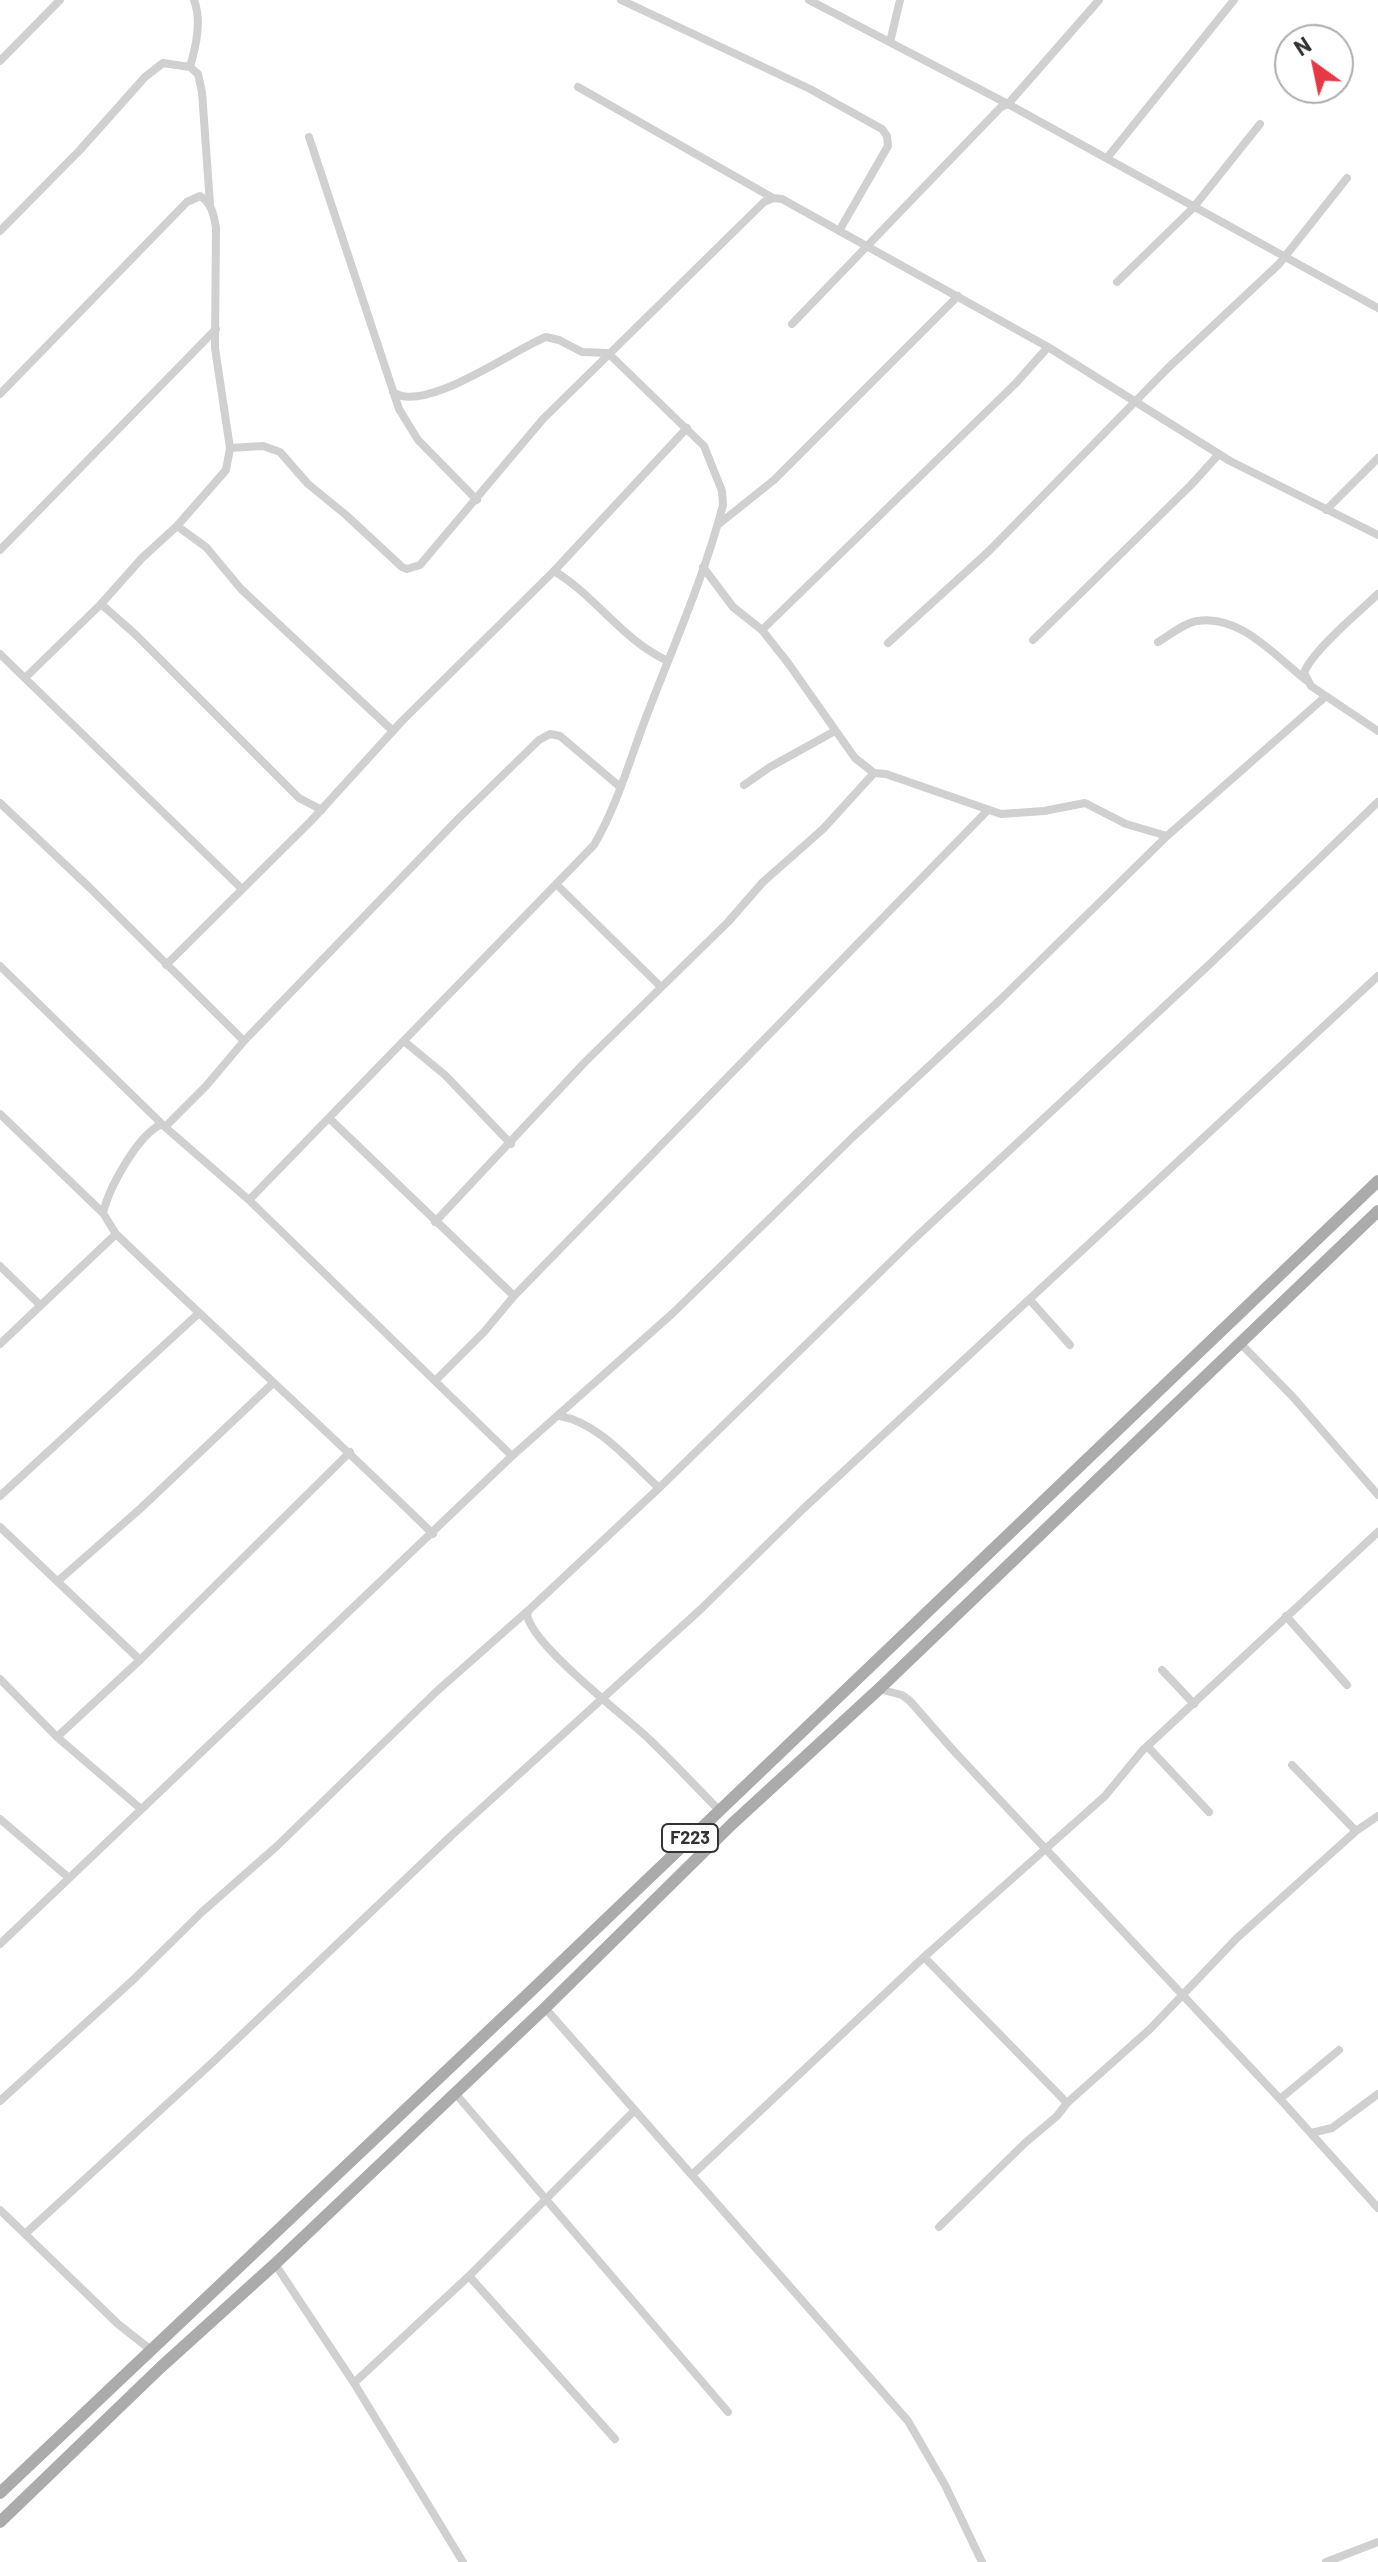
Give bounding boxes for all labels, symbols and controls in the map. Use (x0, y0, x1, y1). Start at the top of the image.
north arrow (1274, 24, 1354, 104)
text: N (1289, 31, 1315, 60)
road number: F223 (662, 1824, 718, 1852)

